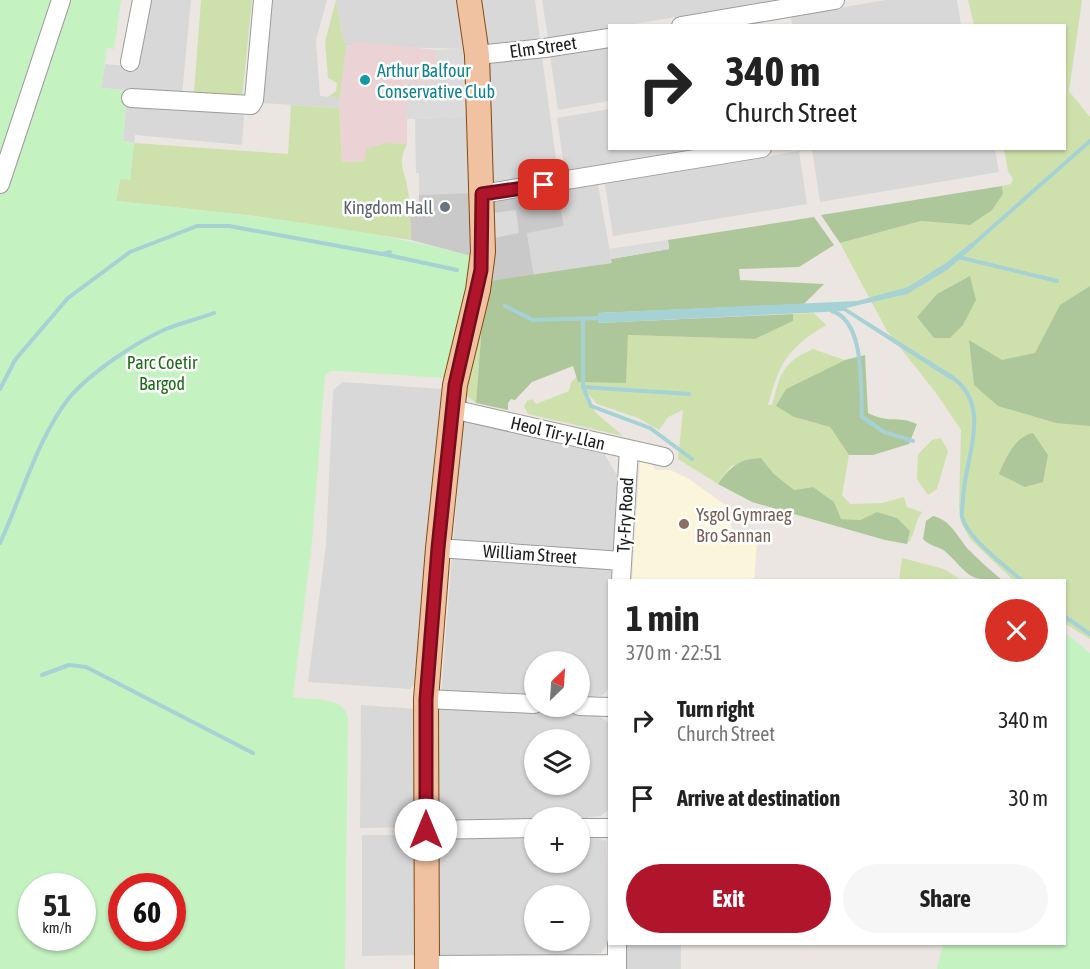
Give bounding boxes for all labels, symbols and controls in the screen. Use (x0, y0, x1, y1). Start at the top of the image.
street label: Elm Street (508, 32, 578, 62)
text: 340 m (725, 47, 820, 95)
icon: right (626, 48, 704, 126)
place label: Arthur Balfour Conservative Club (377, 60, 495, 102)
marker: Arthur Balfour Conservative Club (358, 73, 372, 87)
text: Church Street (725, 97, 857, 128)
pin (518, 159, 569, 210)
icon: arrive (527, 168, 560, 201)
place label: Kingdom Hall (343, 197, 433, 218)
marker: Kingdom Hall (438, 200, 452, 214)
park label: Parc Coetir Bargod (127, 352, 198, 394)
street label: Heol Tir-y-Llan (509, 412, 607, 454)
street label: Ty-Fry Road (613, 477, 637, 553)
place label: Ysgol Gymraeg Bro Sannan (696, 504, 792, 546)
marker: Ysgol Gymraeg Bro Sannan (677, 517, 691, 531)
street label: William Street (482, 540, 578, 568)
text: 1 min (626, 597, 700, 639)
button: close (985, 599, 1048, 662)
text: 370 m · 22:51 (626, 641, 722, 664)
north arrow (524, 651, 590, 717)
map controls (524, 651, 590, 951)
text: Turn right (677, 696, 754, 722)
icon: right (626, 704, 659, 737)
text: 340 m (998, 707, 1048, 733)
text: Church Street (677, 722, 775, 745)
button: layers (524, 729, 590, 795)
icon: arrive (626, 782, 659, 815)
text: Arrive at destination (677, 785, 840, 811)
text: 30 m (1008, 785, 1048, 811)
position arrow (394, 798, 458, 862)
button: + (524, 807, 590, 873)
button: Exit (626, 864, 831, 933)
button: Share (843, 864, 1048, 933)
speed limit sign: 60 (108, 873, 186, 951)
button: − (524, 885, 590, 951)
text: 51 (43, 888, 71, 922)
text: km/h (42, 919, 72, 936)

